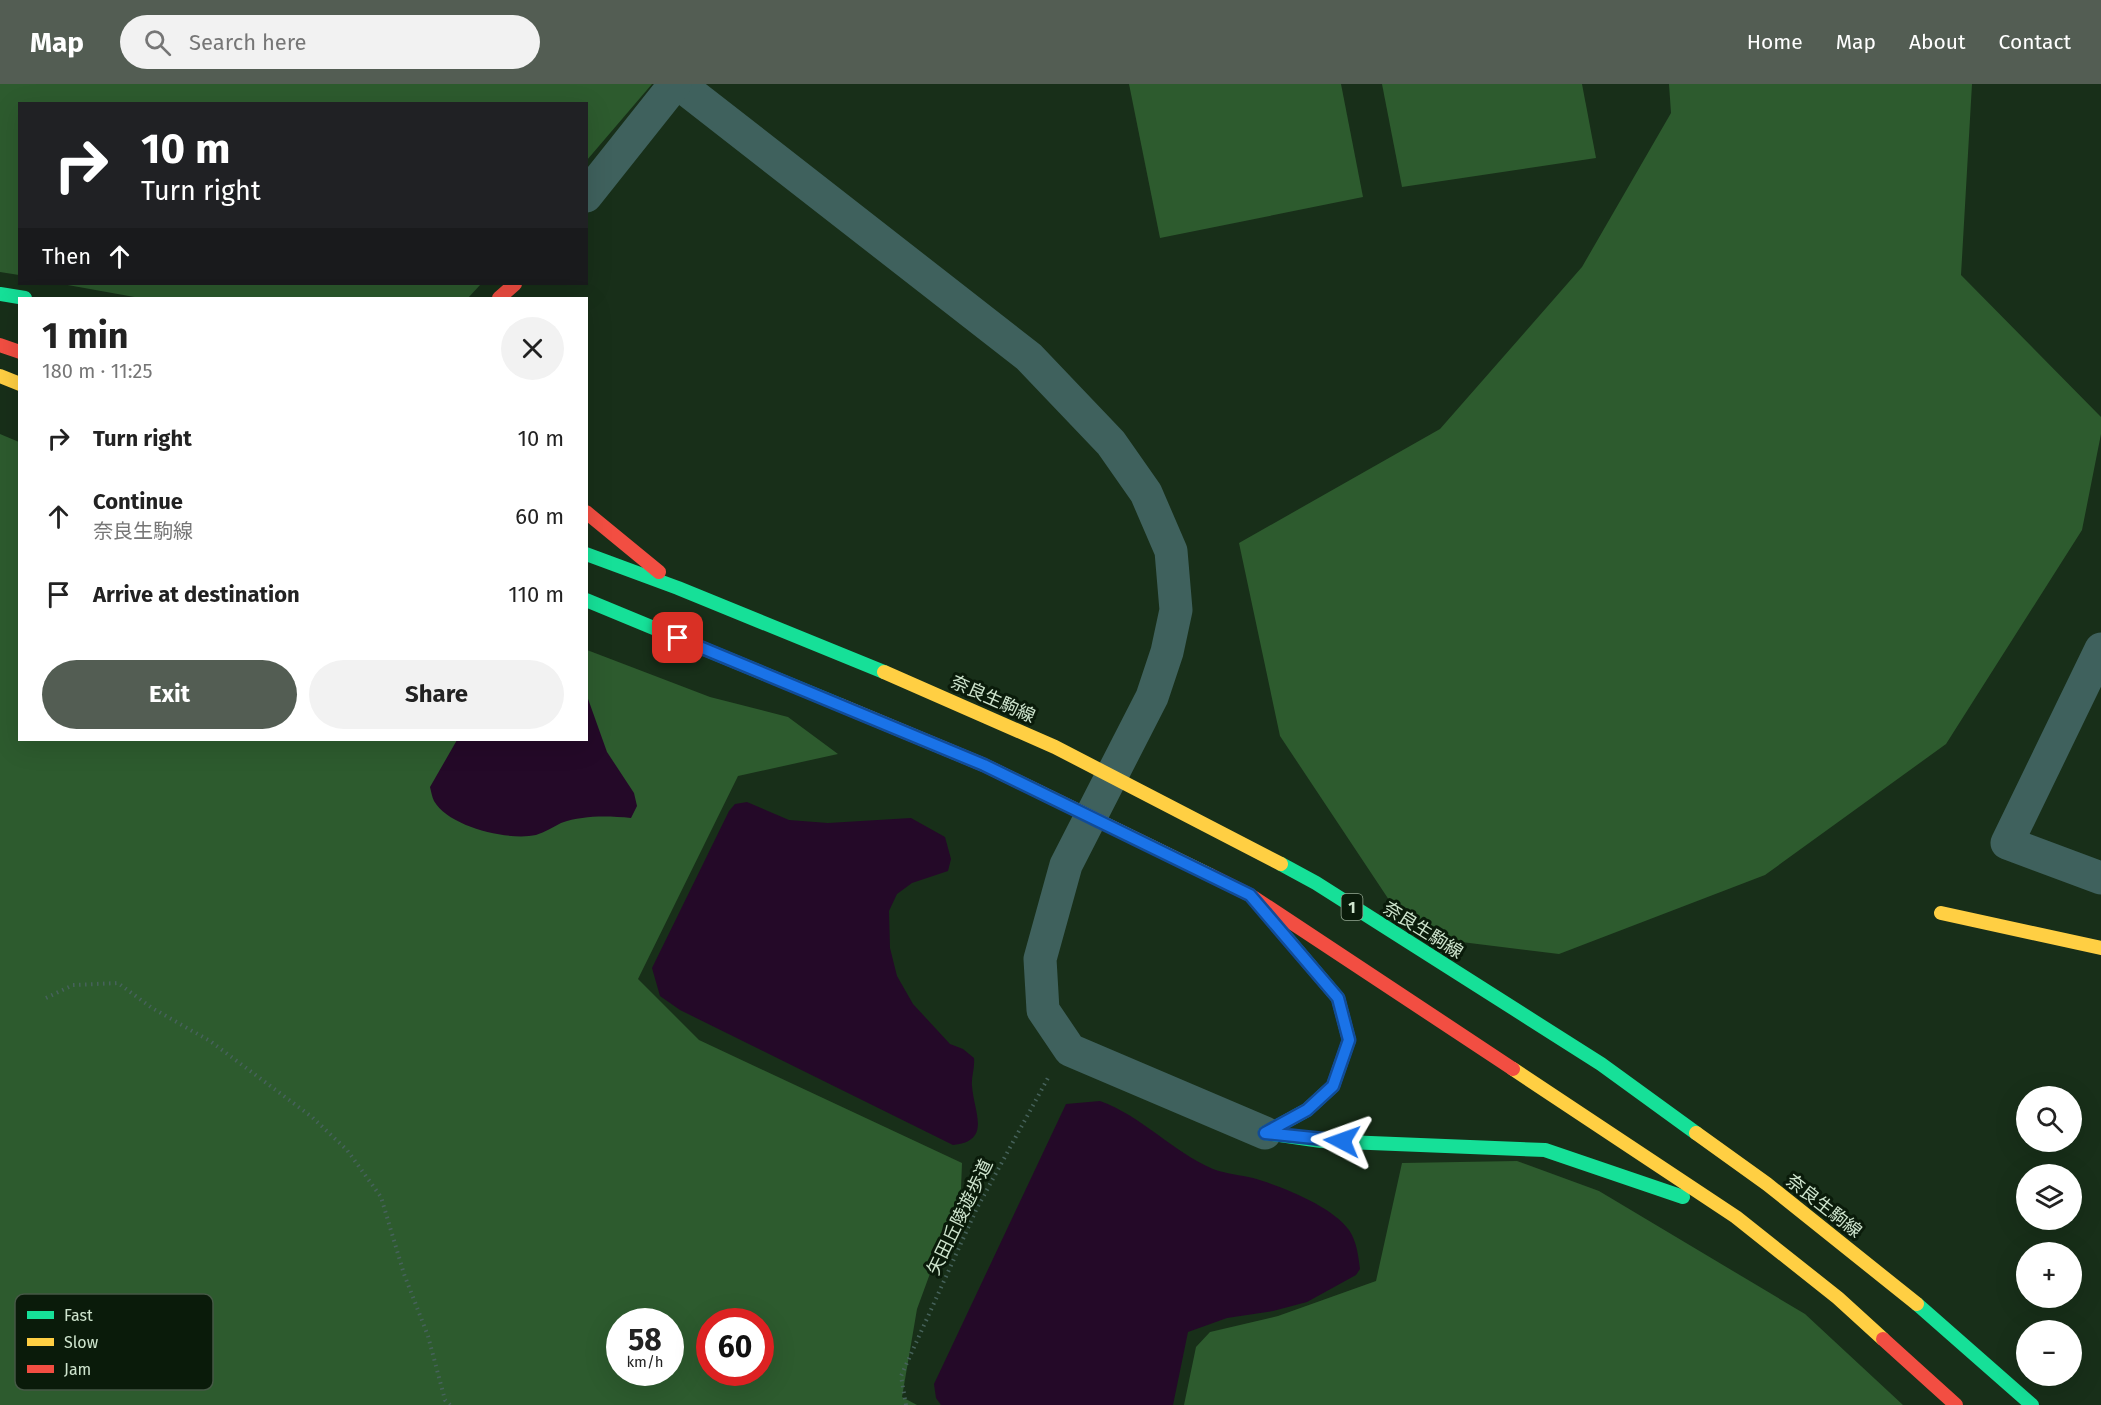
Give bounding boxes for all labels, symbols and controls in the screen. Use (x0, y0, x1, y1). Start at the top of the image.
search box (120, 15, 540, 69)
text: Map (30, 26, 84, 59)
icon: search (141, 26, 174, 59)
text: Search here (189, 29, 307, 56)
text: Home (1747, 29, 1803, 55)
text: Map (1836, 29, 1876, 55)
text: About (1909, 29, 1966, 55)
text: Contact (1999, 29, 2071, 55)
text: 10 m (141, 124, 231, 174)
icon: right (42, 126, 120, 204)
text: Turn right (141, 175, 261, 207)
icon: ahead (103, 240, 136, 273)
text: Then (42, 243, 91, 270)
text: 1 min (42, 314, 129, 358)
button: close (501, 317, 564, 380)
text: 180 m · 11:25 (42, 359, 152, 383)
icon: right (42, 422, 75, 455)
text: Turn right (93, 425, 192, 452)
text: 10 m (518, 425, 564, 452)
text: Continue (93, 488, 183, 515)
icon: ahead (42, 500, 75, 533)
text: 60 m (515, 503, 564, 530)
text: 奈良生駒線 (93, 519, 193, 543)
icon: arrive (42, 578, 75, 611)
text: Arrive at destination (93, 581, 300, 608)
text: 110 m (508, 581, 564, 608)
pin (652, 612, 703, 663)
icon: arrive (661, 621, 694, 654)
button: Exit (42, 660, 297, 729)
button: Share (309, 660, 564, 729)
street label: 奈良生駒線 (947, 671, 1039, 727)
road number: 1 (1342, 894, 1362, 920)
street label: 奈良生駒線 (1379, 897, 1467, 963)
map controls (2016, 1086, 2082, 1386)
button: search (2016, 1086, 2082, 1152)
position arrow (1310, 1109, 1374, 1173)
street label: 矢田丘陵遊歩道 (922, 1156, 998, 1278)
button: layers (2016, 1164, 2082, 1230)
street label: 奈良生駒線 (1782, 1170, 1866, 1242)
button: + (2016, 1242, 2082, 1308)
legend (15, 1294, 213, 1390)
text: Fast (64, 1306, 93, 1325)
speed limit sign: 60 (696, 1308, 774, 1386)
button: − (2016, 1320, 2082, 1386)
text: 58 (628, 1322, 662, 1358)
text: Slow (64, 1333, 99, 1352)
text: km/h (626, 1353, 664, 1371)
text: Jam (64, 1360, 91, 1379)

